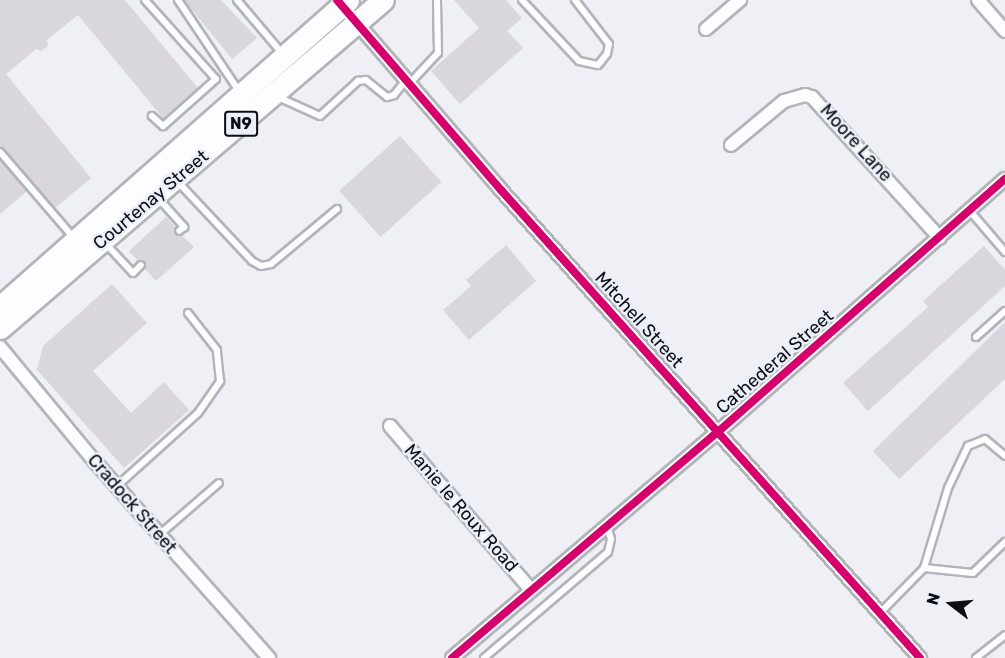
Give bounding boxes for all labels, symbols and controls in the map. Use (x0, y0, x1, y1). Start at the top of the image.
street label: Moore Lane (815, 100, 897, 186)
road number: N9 (223, 111, 259, 137)
street label: Courtenay Street (89, 145, 213, 255)
street label: Mitchell Street (590, 267, 688, 373)
street label: Cathederal Street (712, 305, 838, 419)
street label: Manie le Roux Road (400, 440, 522, 576)
street label: Cradock Street (83, 450, 181, 558)
north arrow (921, 574, 981, 634)
text: N (922, 591, 944, 607)

